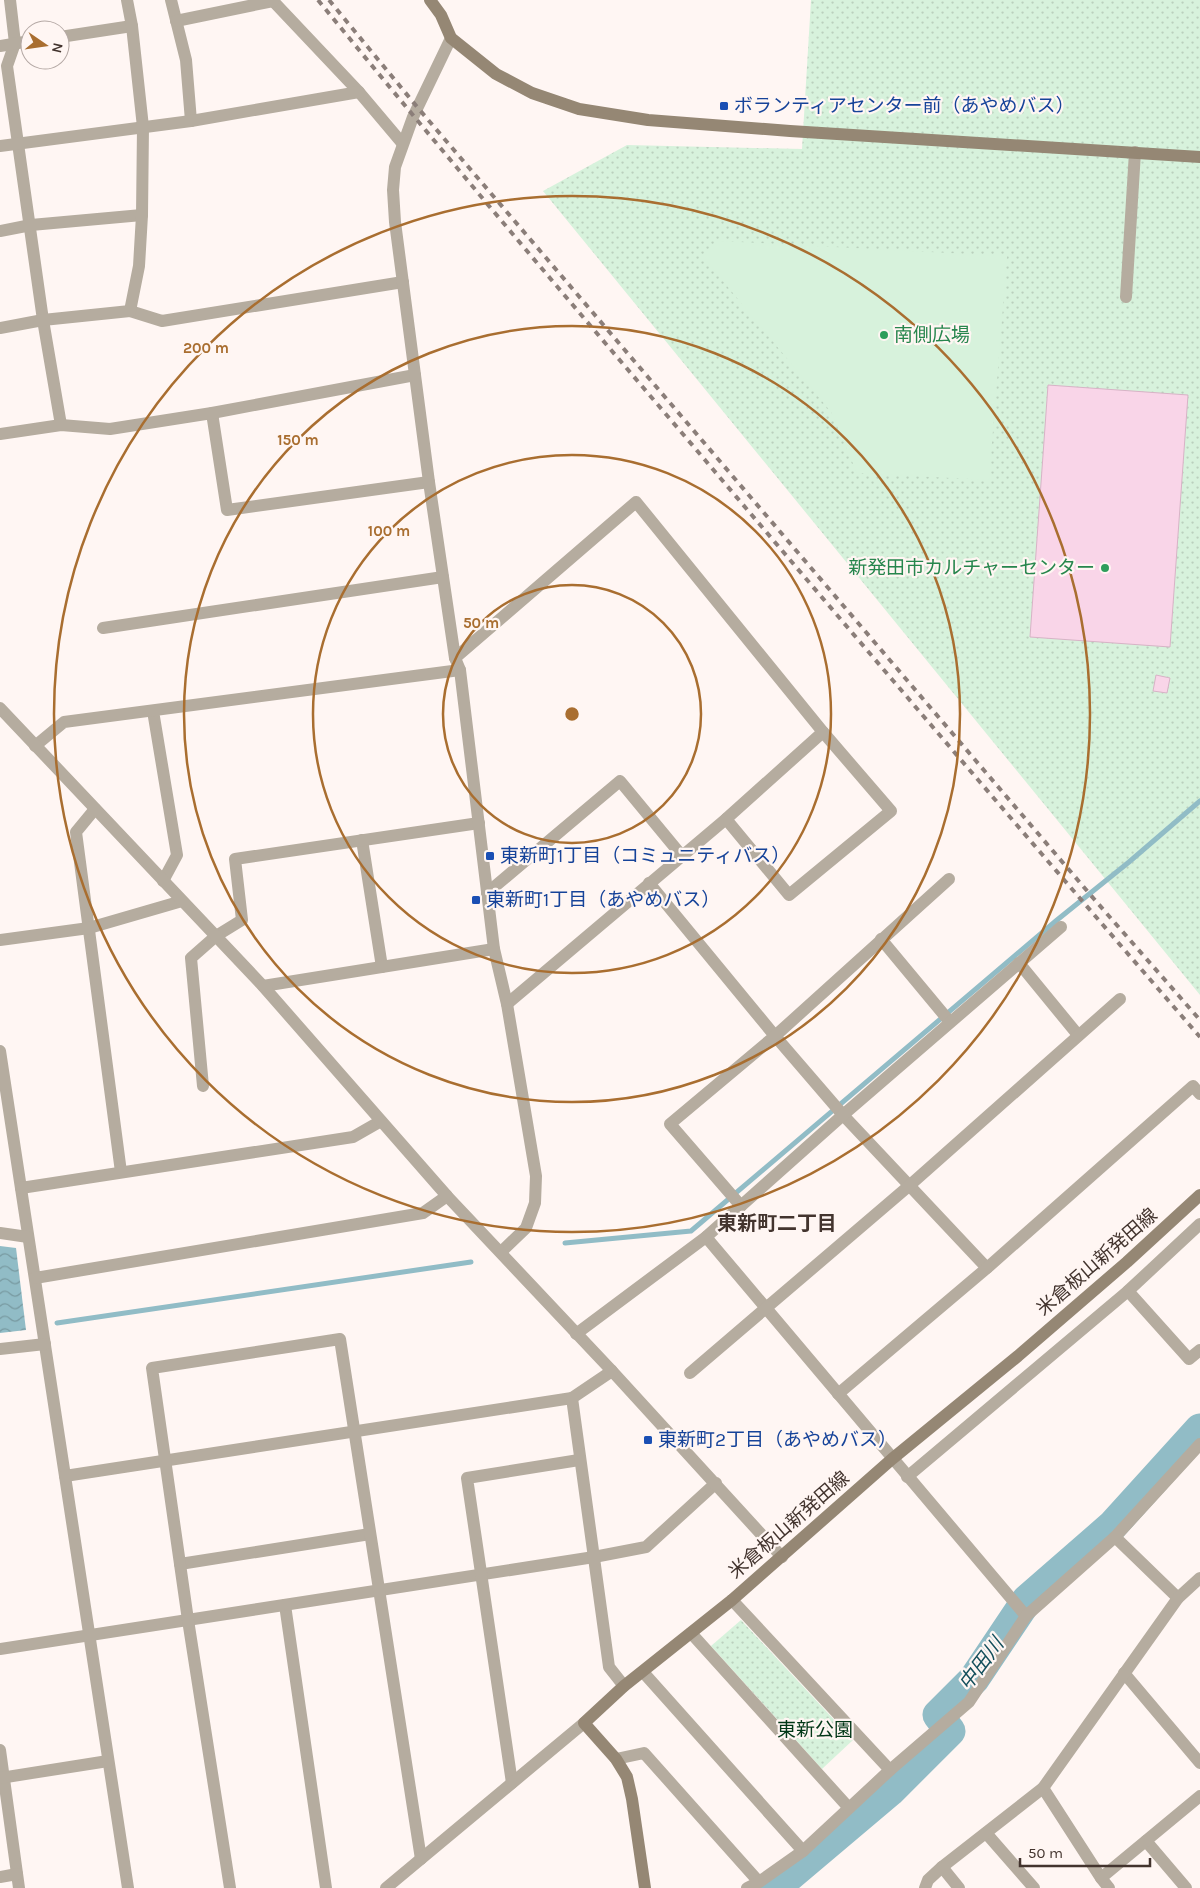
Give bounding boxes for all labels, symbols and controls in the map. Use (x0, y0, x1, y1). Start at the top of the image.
north arrow (20, 20, 70, 70)
text: N (48, 41, 67, 55)
place label: ボランティアセンター前（あやめバス） (734, 95, 1074, 117)
marker: ボランティアセンター前（あやめバス） (718, 100, 730, 112)
place label: 南側広場 (894, 324, 970, 346)
marker: 南側広場 (878, 329, 890, 341)
text: 200 m (183, 339, 229, 357)
text: 150 m (277, 431, 319, 449)
text: 100 m (368, 522, 410, 540)
place label: 新発田市カルチャーセンター (848, 557, 1095, 579)
marker: 新発田市カルチャーセンター (1099, 562, 1111, 574)
text: 50 m (463, 614, 499, 632)
centre of rings (563, 705, 581, 723)
place label: 東新町1丁目（コミュニティバス） (500, 845, 790, 867)
marker: 東新町1丁目（コミュニティバス） (484, 850, 496, 862)
place label: 東新町1丁目（あやめバス） (486, 889, 720, 911)
marker: 東新町1丁目（あやめバス） (470, 894, 482, 906)
street label: 米倉板山新発田線 (1032, 1204, 1162, 1320)
district label: 東新町二丁目 (717, 1212, 837, 1235)
place label: 東新町2丁目（あやめバス） (658, 1429, 897, 1451)
marker: 東新町2丁目（あやめバス） (642, 1434, 654, 1446)
street label: 米倉板山新発田線 (724, 1467, 854, 1583)
water label: 中田川 (954, 1632, 1009, 1695)
park label: 東新公園 (777, 1719, 853, 1741)
scale bar (1020, 1836, 1150, 1868)
text: 50 m (1028, 1844, 1063, 1862)

